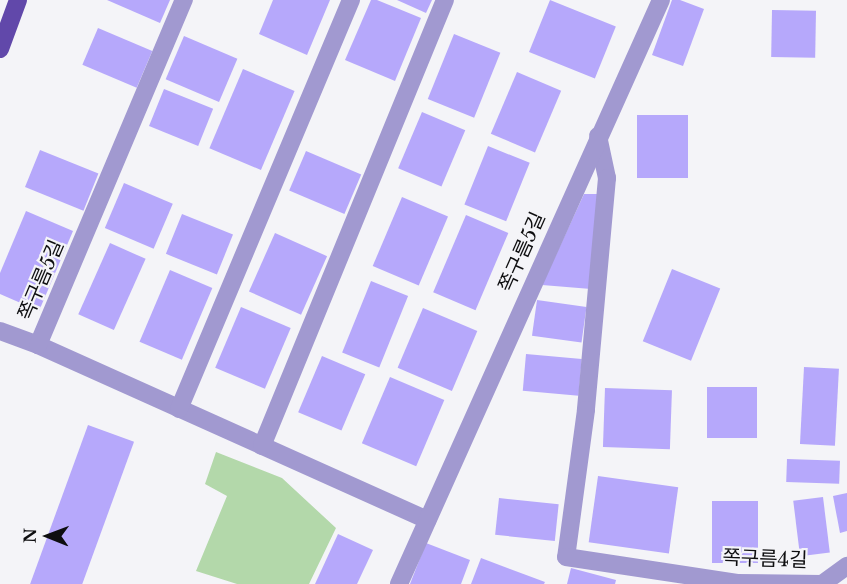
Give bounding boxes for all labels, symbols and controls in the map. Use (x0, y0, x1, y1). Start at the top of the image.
street label: 쪽구름5길 (494, 208, 550, 296)
street label: 쪽구름5길 (13, 236, 69, 324)
north arrow (18, 506, 78, 566)
text: N (20, 528, 40, 543)
street label: 쪽구름4길 (722, 546, 808, 572)

